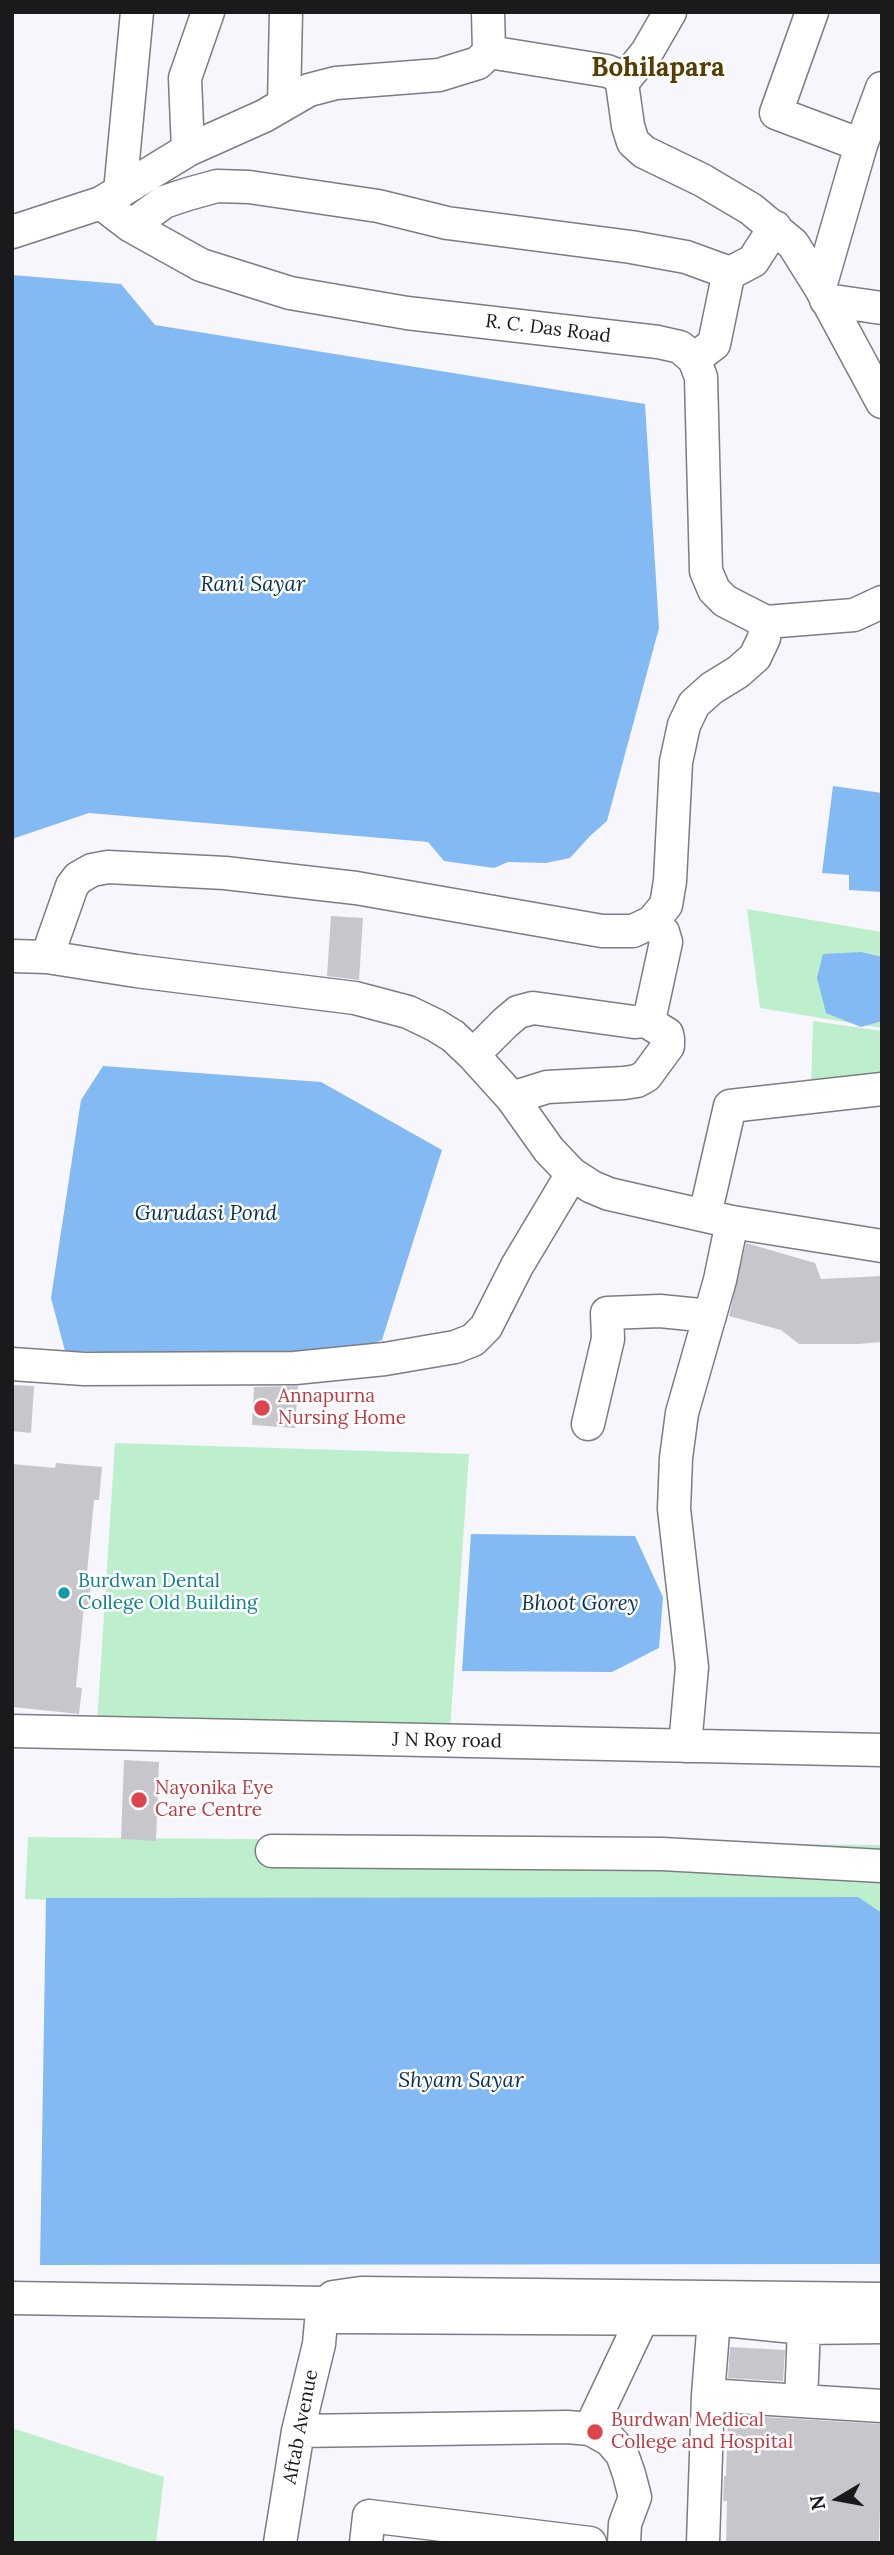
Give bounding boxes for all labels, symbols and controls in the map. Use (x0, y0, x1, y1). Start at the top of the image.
district label: Bohilapara (591, 53, 725, 85)
street label: R. C. Das Road (484, 310, 612, 348)
water label: Rani Sayar (200, 572, 306, 598)
water label: Gurudasi Pond (135, 1201, 277, 1227)
place label: Annapurna Nursing Home (278, 1386, 406, 1430)
marker: Annapurna Nursing Home (252, 1398, 272, 1418)
place label: Burdwan Dental College Old Building (78, 1571, 258, 1615)
marker: Burdwan Dental College Old Building (56, 1585, 72, 1601)
water label: Bhoot Gorey (522, 1591, 638, 1617)
street label: J N Roy road (392, 1729, 502, 1753)
place label: Nayonika Eye Care Centre (155, 1778, 274, 1822)
marker: Nayonika Eye Care Centre (129, 1790, 149, 1810)
water label: Shyam Sayar (398, 2068, 524, 2094)
street label: Aftab Avenue (279, 2368, 323, 2486)
place label: Burdwan Medical College and Hospital (611, 2410, 793, 2454)
marker: Burdwan Medical College and Hospital (585, 2422, 605, 2442)
north arrow (803, 2464, 873, 2534)
text: N (804, 2493, 830, 2512)

